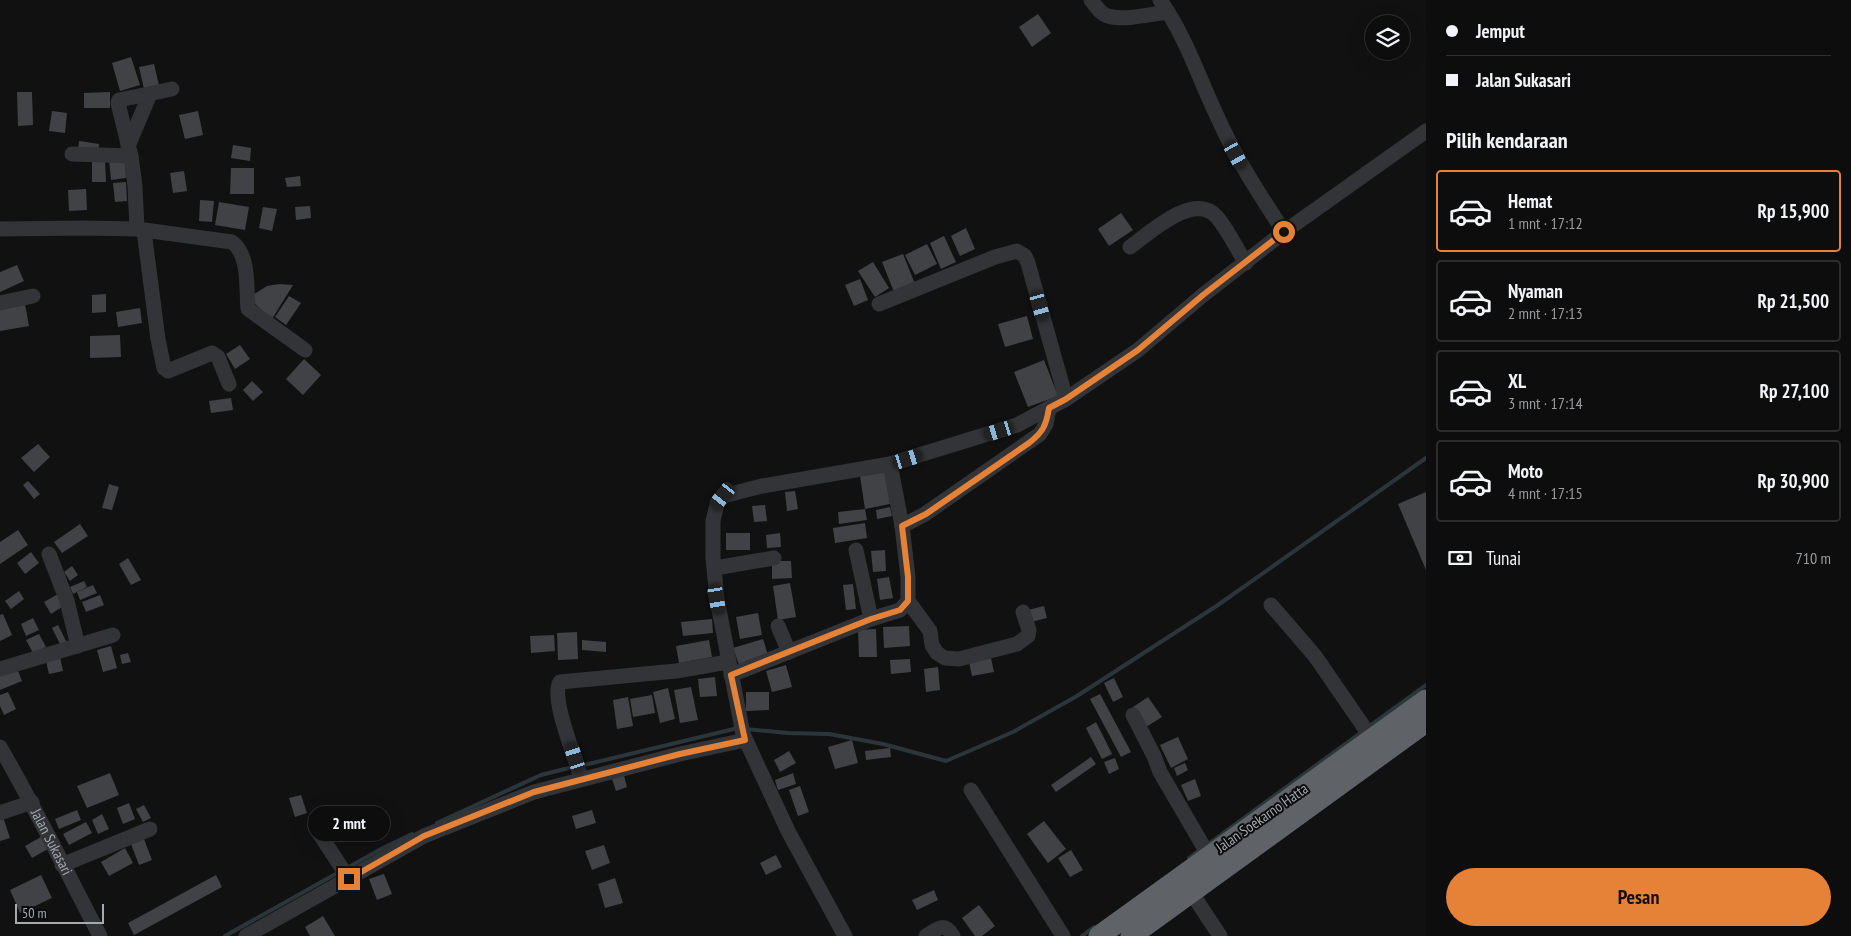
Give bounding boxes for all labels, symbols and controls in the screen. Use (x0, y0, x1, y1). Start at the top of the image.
map controls (1365, 15, 1410, 60)
button: layers (1365, 15, 1410, 60)
text: Jemput (1476, 19, 1525, 43)
text: Jalan Sukasari (1476, 68, 1571, 92)
text: Pilih kendaraan (1446, 126, 1568, 154)
car (1222, 138, 1249, 172)
icon: car (1448, 189, 1493, 234)
text: Hemat (1508, 189, 1552, 213)
text: Rp 15,900 (1758, 199, 1829, 223)
text: 1 mnt · 17:12 (1508, 213, 1583, 233)
route start (1273, 221, 1295, 243)
icon: car (1448, 279, 1493, 324)
text: Nyaman (1508, 279, 1563, 303)
text: Rp 21,500 (1758, 289, 1829, 313)
car (1028, 290, 1051, 322)
text: 2 mnt · 17:13 (1508, 303, 1583, 323)
icon: car (1448, 369, 1493, 414)
text: XL (1508, 369, 1526, 393)
text: Rp 27,100 (1759, 379, 1829, 403)
text: 3 mnt · 17:14 (1508, 393, 1583, 413)
car (982, 419, 1015, 443)
car (891, 447, 924, 471)
icon: car (1448, 459, 1493, 504)
text: Moto (1508, 459, 1543, 483)
text: Rp 30,900 (1758, 469, 1829, 493)
car (707, 480, 738, 512)
text: 4 mnt · 17:15 (1508, 483, 1583, 503)
icon: cash (1446, 544, 1474, 572)
text: Tunai (1486, 546, 1521, 570)
text: 710 m (1796, 548, 1831, 568)
car (707, 583, 726, 615)
car (563, 740, 586, 774)
street label: Jalan Soekarno Hatta (1211, 779, 1312, 857)
street label: Jalan Sukasari (26, 804, 77, 878)
callout: 2 mnt (308, 806, 390, 842)
text: 2 mnt (332, 813, 366, 833)
route end (338, 868, 360, 890)
button: Pesan (1446, 868, 1831, 926)
scale bar (15, 901, 104, 924)
text: 50 m (22, 904, 47, 922)

